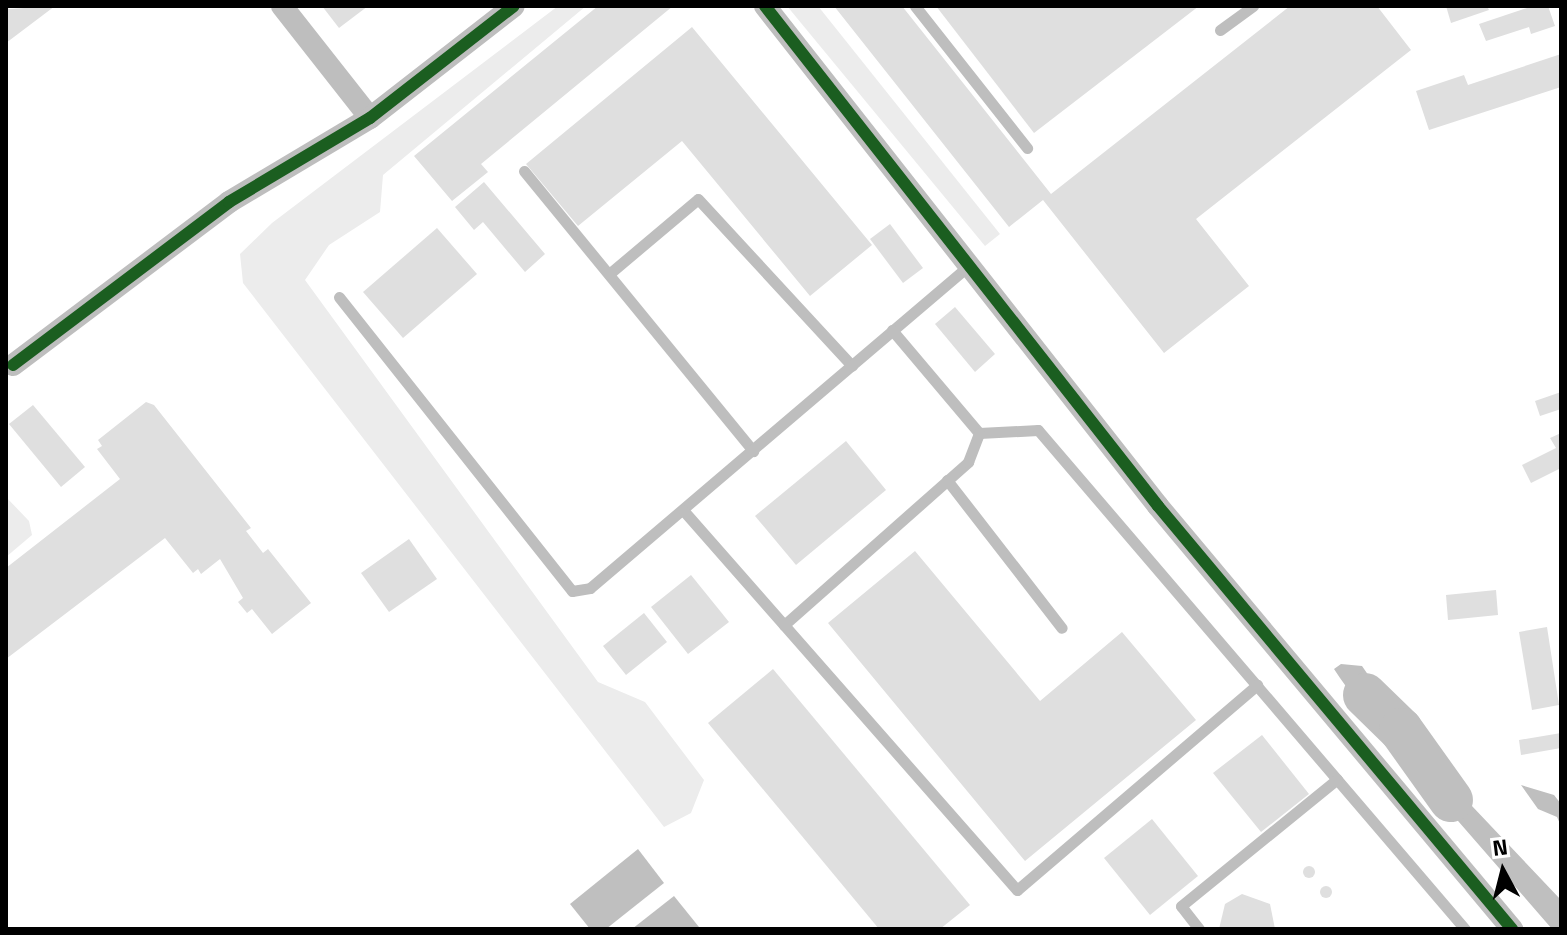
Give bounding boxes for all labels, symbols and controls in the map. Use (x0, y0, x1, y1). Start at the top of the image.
text: N (1490, 829, 1510, 865)
north arrow (1463, 831, 1543, 911)

